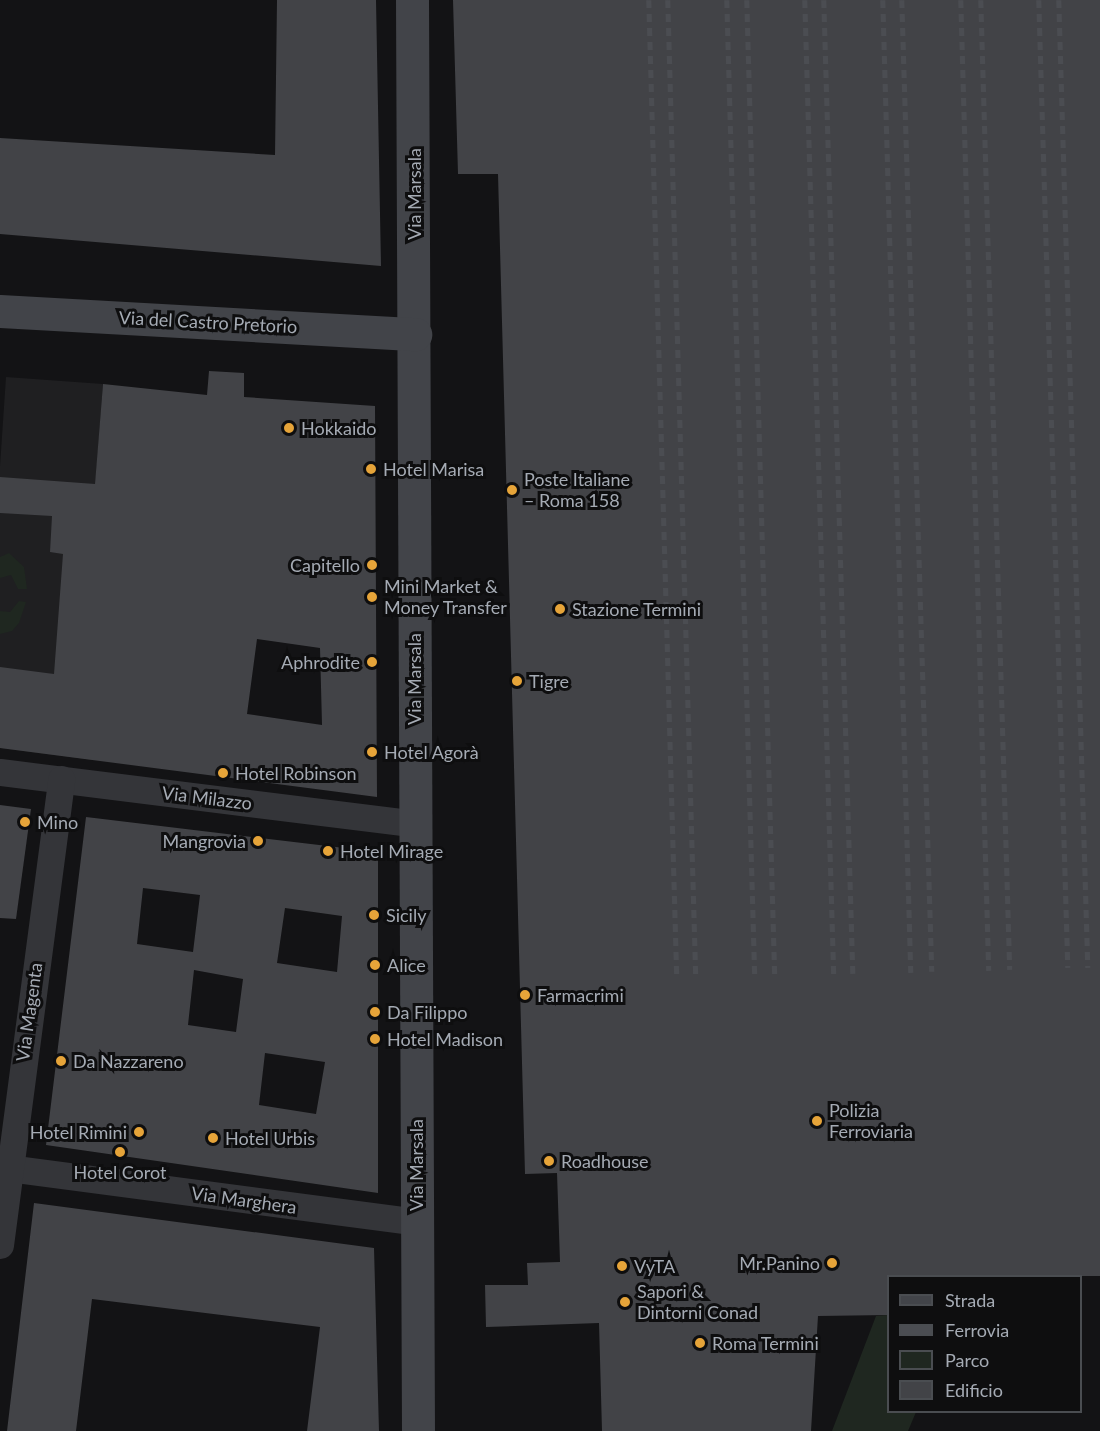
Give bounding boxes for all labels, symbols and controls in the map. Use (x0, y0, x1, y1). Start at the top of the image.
street label: Via Marsala (403, 148, 425, 240)
street label: Via del Castro Pretorio (118, 307, 298, 337)
place label: Hokkaido (301, 417, 377, 439)
marker: Hokkaido (282, 421, 296, 435)
place label: Hotel Marisa (383, 458, 484, 480)
marker: Hotel Marisa (364, 462, 378, 476)
place label: Poste Italiane – Roma 158 (524, 469, 630, 512)
marker: Poste Italiane – Roma 158 (505, 483, 519, 497)
place label: Capitello (290, 554, 360, 576)
marker: Capitello (365, 558, 379, 572)
place label: Mini Market & Money Transfer (384, 576, 508, 618)
marker: Mini Market & Money Transfer (365, 590, 379, 604)
place label: Stazione Termini (572, 598, 702, 620)
marker: Stazione Termini (553, 602, 567, 616)
street label: Via Marsala (403, 633, 425, 725)
place label: Aphrodite (281, 651, 360, 673)
marker: Aphrodite (365, 655, 379, 669)
place label: Tigre (529, 670, 569, 692)
marker: Tigre (510, 674, 524, 688)
place label: Hotel Agorà (384, 741, 479, 763)
marker: Hotel Agorà (365, 745, 379, 759)
place label: Hotel Robinson (235, 762, 357, 784)
marker: Hotel Robinson (216, 766, 230, 780)
street label: Via Milazzo (161, 782, 253, 814)
place label: Mino (37, 811, 78, 833)
marker: Mino (18, 815, 32, 829)
place label: Mangrovia (163, 830, 246, 852)
marker: Mangrovia (251, 834, 265, 848)
place label: Hotel Mirage (340, 840, 443, 862)
marker: Hotel Mirage (321, 844, 335, 858)
place label: Sicily (386, 904, 426, 926)
marker: Sicily (367, 908, 381, 922)
place label: Alice (387, 954, 426, 976)
marker: Alice (368, 958, 382, 972)
street label: Via Magenta (11, 961, 47, 1063)
place label: Farmacrimi (537, 984, 624, 1006)
marker: Farmacrimi (518, 988, 532, 1002)
place label: Da Filippo (387, 1001, 467, 1023)
marker: Da Filippo (368, 1005, 382, 1019)
place label: Hotel Madison (387, 1028, 503, 1050)
marker: Hotel Madison (368, 1032, 382, 1046)
place label: Da Nazzareno (73, 1050, 184, 1072)
marker: Da Nazzareno (54, 1054, 68, 1068)
place label: Polizia Ferroviaria (829, 1100, 913, 1142)
marker: Polizia Ferroviaria (810, 1114, 824, 1128)
street label: Via Marsala (405, 1119, 427, 1211)
place label: Hotel Rimini (30, 1121, 127, 1143)
marker: Hotel Rimini (132, 1125, 146, 1139)
place label: Hotel Urbis (225, 1127, 315, 1149)
marker: Hotel Urbis (206, 1131, 220, 1145)
marker: Hotel Corot (113, 1145, 127, 1159)
place label: Roadhouse (561, 1150, 649, 1172)
marker: Roadhouse (542, 1154, 556, 1168)
place label: Hotel Corot (73, 1161, 167, 1183)
street label: Via Marghera (190, 1182, 298, 1218)
place label: Mr.Panino (739, 1252, 820, 1274)
place label: VyTA (634, 1255, 675, 1277)
marker: Mr.Panino (825, 1256, 839, 1270)
marker: VyTA (615, 1259, 629, 1273)
legend (887, 1275, 1082, 1413)
place label: Sapori & Dintorni Conad (637, 1281, 758, 1324)
text: Strada (945, 1289, 995, 1311)
marker: Sapori & Dintorni Conad (618, 1295, 632, 1309)
text: Ferrovia (945, 1319, 1009, 1341)
place label: Roma Termini (712, 1332, 819, 1354)
marker: Roma Termini (693, 1336, 707, 1350)
text: Parco (945, 1349, 989, 1371)
text: Edificio (945, 1379, 1003, 1401)

